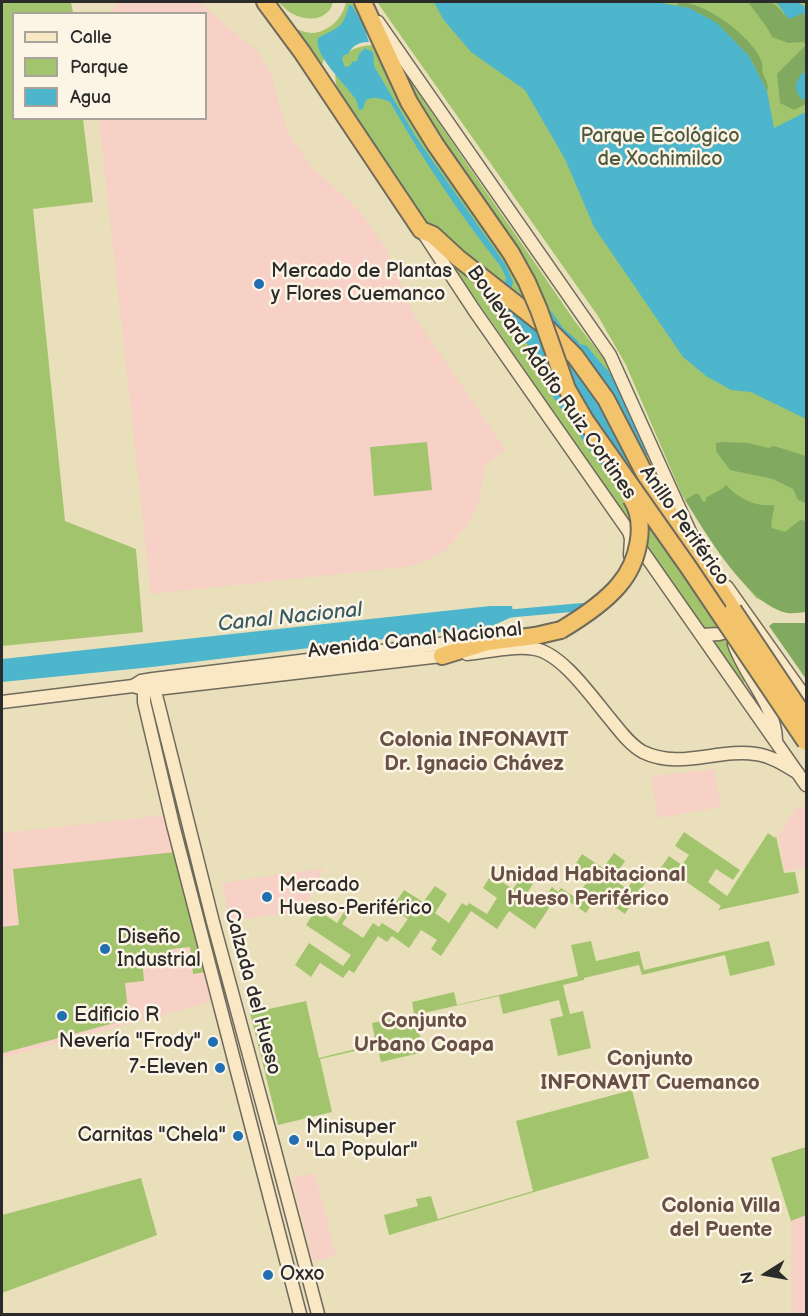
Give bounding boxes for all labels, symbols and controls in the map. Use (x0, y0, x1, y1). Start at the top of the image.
legend (12, 12, 207, 120)
text: Calle (70, 27, 112, 48)
text: Parque (70, 57, 128, 78)
text: Agua (70, 87, 111, 108)
park label: Parque Ecológico de Xochimilco (580, 125, 740, 172)
place label: Mercado de Plantas y Flores Cuemanco (271, 260, 452, 307)
street label: Boulevard Adolfo Ruiz Cortines (461, 262, 641, 504)
marker: Mercado de Plantas y Flores Cuemanco (252, 277, 266, 291)
street label: Anillo Periférico (634, 462, 734, 590)
water label: Canal Nacional (217, 598, 363, 638)
street label: Avenida Canal Nacional (307, 618, 523, 664)
district label: Colonia INFONAVIT Dr. Ignacio Chávez (380, 728, 568, 778)
district label: Unidad Habitacional Hueso Periférico (490, 863, 686, 913)
place label: Mercado Hueso-Periférico (279, 874, 432, 921)
marker: Mercado Hueso-Periférico (260, 890, 274, 904)
street label: Calzada del Hueso (218, 906, 286, 1078)
place label: Diseño Industrial (117, 926, 201, 973)
marker: Diseño Industrial (98, 942, 112, 956)
place label: Edificio R (74, 1004, 159, 1028)
marker: Edificio R (55, 1009, 69, 1023)
district label: Conjunto Urbano Coapa (354, 1009, 494, 1059)
place label: Nevería "Frody" (59, 1030, 201, 1054)
marker: Nevería "Frody" (206, 1035, 220, 1049)
district label: Conjunto INFONAVIT Cuemanco (540, 1047, 760, 1097)
place label: 7-Eleven (129, 1056, 208, 1080)
marker: 7-Eleven (213, 1061, 227, 1075)
place label: Minisuper "La Popular" (306, 1116, 418, 1163)
place label: Carnitas "Chela" (77, 1124, 226, 1148)
marker: Carnitas "Chela" (231, 1129, 245, 1143)
marker: Minisuper "La Popular" (287, 1133, 301, 1147)
district label: Colonia Villa del Puente (661, 1194, 781, 1244)
north arrow (736, 1244, 796, 1304)
place label: Oxxo (280, 1263, 325, 1287)
marker: Oxxo (261, 1268, 275, 1282)
text: N (737, 1270, 758, 1285)

